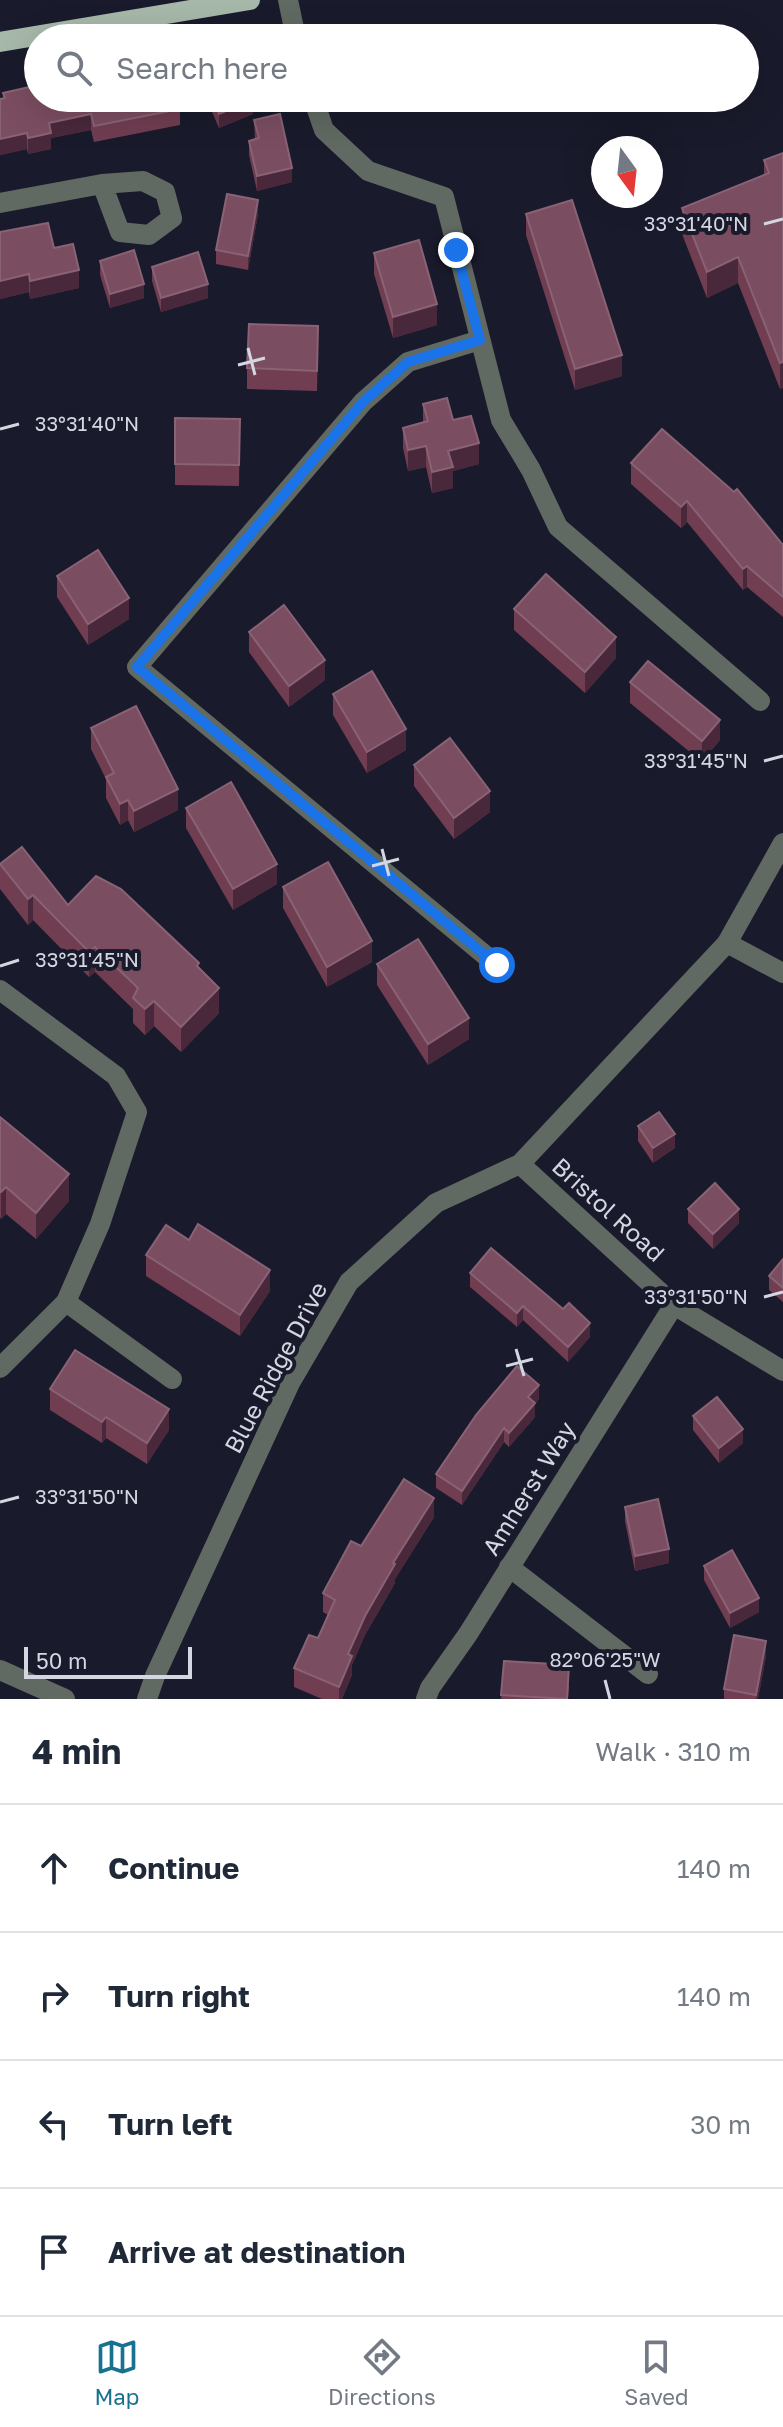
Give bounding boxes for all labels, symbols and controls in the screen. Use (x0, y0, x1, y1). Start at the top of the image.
search box (24, 24, 759, 112)
icon: search (52, 46, 96, 90)
text: Search here (116, 50, 288, 86)
north arrow (591, 136, 663, 208)
text: 33°31'40"N (644, 211, 748, 235)
route end (438, 232, 474, 268)
text: 33°31'40"N (35, 411, 139, 435)
text: 33°31'45"N (644, 748, 748, 772)
text: 33°31'45"N (35, 947, 139, 971)
route start (479, 947, 515, 983)
street label: Bristol Road (547, 1151, 671, 1267)
street label: Blue Ridge Drive (218, 1276, 332, 1458)
text: 33°31'50"N (644, 1284, 748, 1308)
street label: Amherst Way (475, 1416, 581, 1560)
text: 33°31'50"N (35, 1484, 139, 1508)
scale bar (24, 1643, 192, 1679)
text: 50 m (36, 1647, 87, 1674)
text: 82°06'25"W (549, 1647, 661, 1671)
text: 4 min (32, 1731, 121, 1771)
text: Walk · 310 m (595, 1736, 751, 1767)
icon: ahead (32, 1846, 76, 1890)
text: Continue (108, 1850, 239, 1886)
text: 140 m (677, 1853, 751, 1884)
icon: right (32, 1974, 76, 2018)
text: Turn right (108, 1978, 250, 2014)
text: 140 m (677, 1981, 751, 2012)
icon: left (32, 2102, 76, 2146)
text: Turn left (108, 2106, 233, 2142)
text: 30 m (690, 2109, 751, 2140)
icon: arrive (32, 2230, 76, 2274)
text: Arrive at destination (108, 2234, 405, 2270)
tab: Map (94, 2335, 139, 2410)
tab: Directions (328, 2335, 436, 2410)
tab: Saved (624, 2335, 689, 2410)

